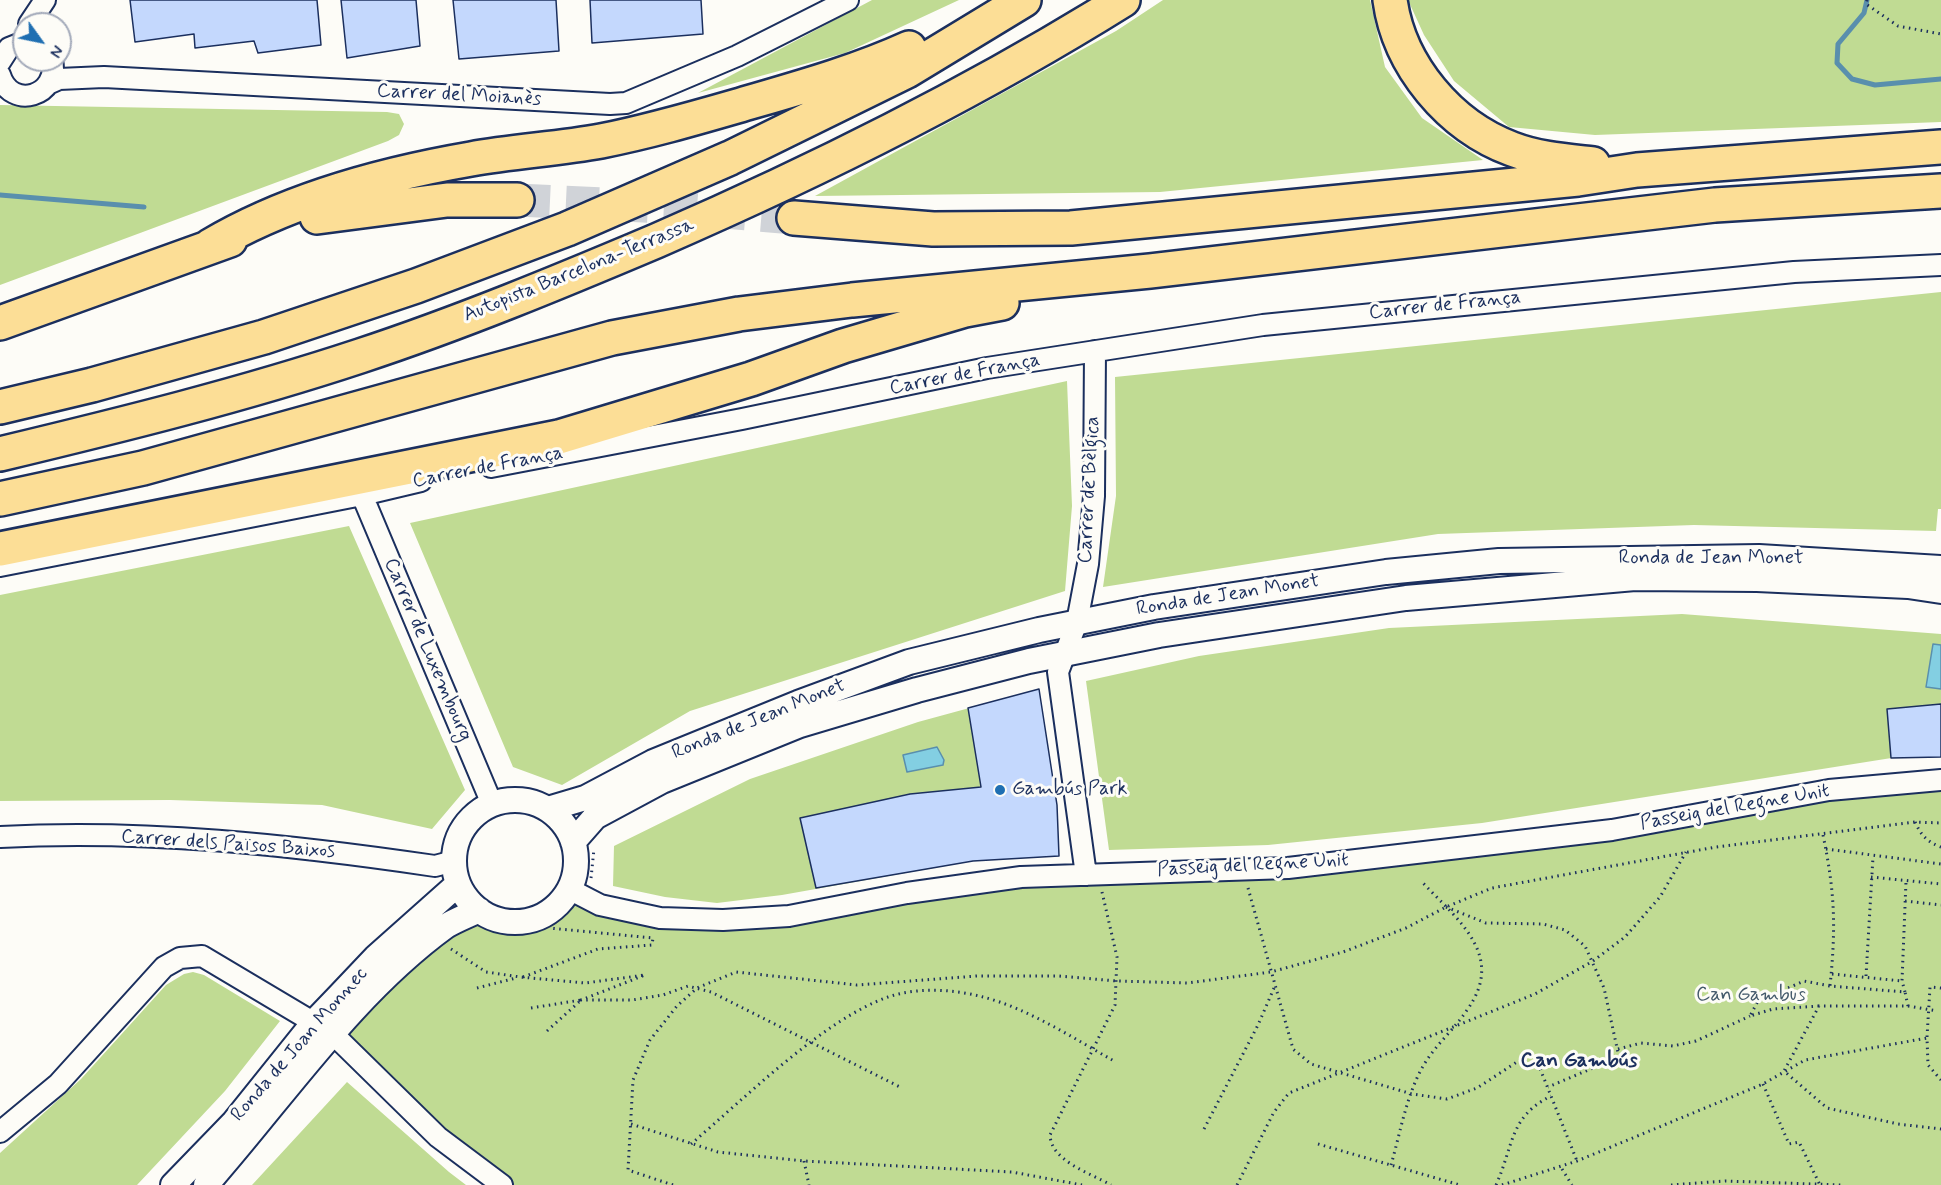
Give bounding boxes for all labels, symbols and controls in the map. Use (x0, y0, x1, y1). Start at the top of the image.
north arrow (12, 12, 72, 72)
text: N (44, 41, 68, 61)
street label: Carrer del Moianès (376, 80, 542, 112)
street label: Autopista Barcelona-Terrassa (460, 214, 698, 328)
street label: Carrer de França (1368, 286, 1522, 326)
street label: Carrer de França (888, 349, 1042, 401)
street label: Carrer de Bèlgica (1074, 416, 1106, 564)
street label: Carrer de França (411, 442, 565, 494)
street label: Ronda de Jean Monet (1618, 547, 1804, 571)
street label: Carrer de Luxembourg (378, 555, 476, 745)
street label: Ronda de Jean Monet (1135, 570, 1321, 622)
street label: Ronda de Jean Monet (669, 674, 849, 766)
place label: Gambús Park (1012, 778, 1128, 802)
street label: Passeig del Regne Unit (1638, 780, 1832, 836)
marker: Gambús Park (993, 783, 1007, 797)
street label: Carrer dels Països Baixos (120, 826, 336, 864)
street label: Passeig del Regne Unit (1157, 849, 1349, 883)
street label: Ronda de Joan Monnec (226, 963, 374, 1127)
park label: Can Gambus (1696, 984, 1806, 1008)
district label: Can Gambús (1520, 1049, 1638, 1075)

